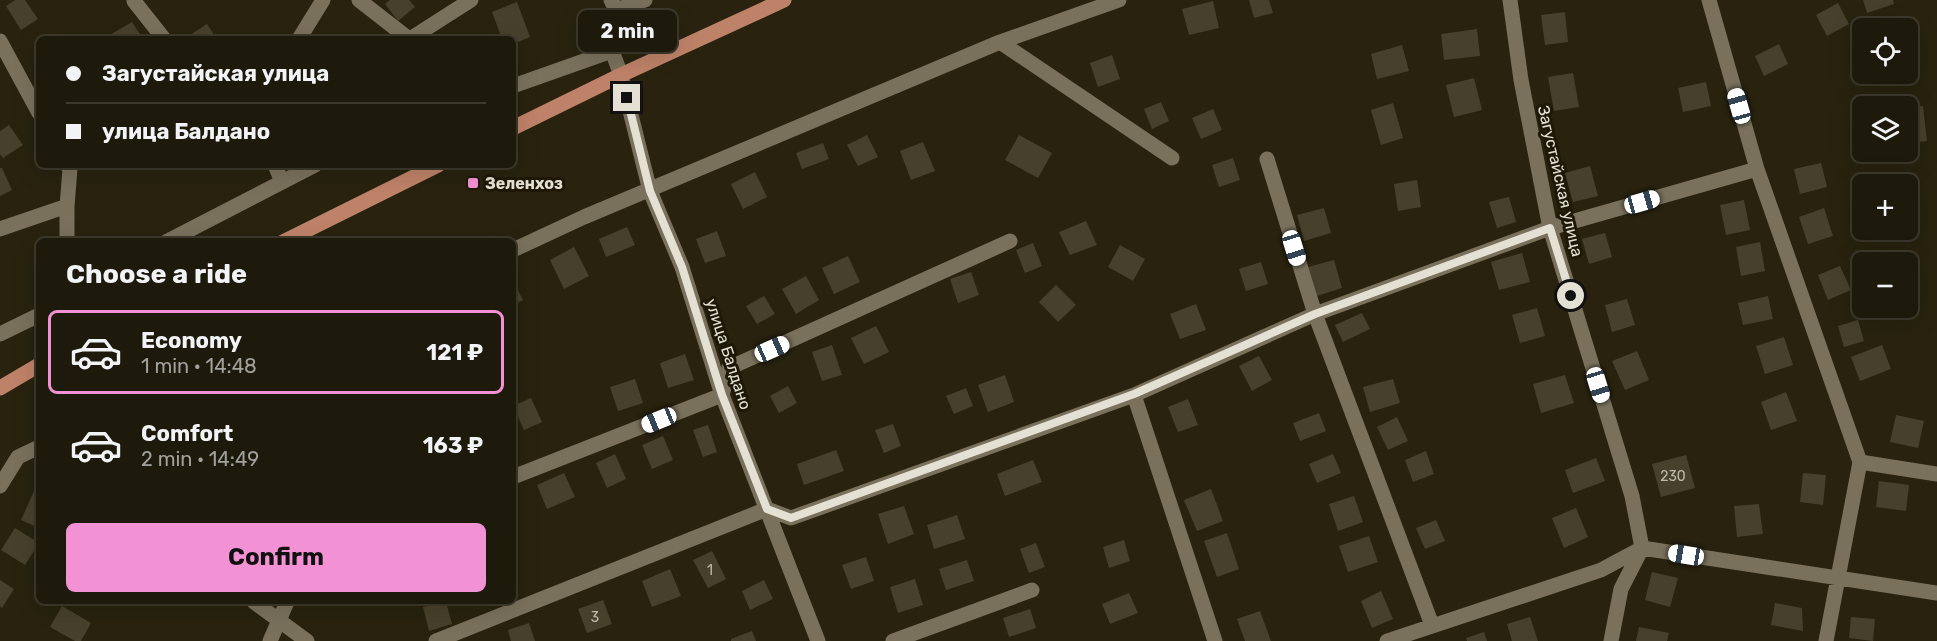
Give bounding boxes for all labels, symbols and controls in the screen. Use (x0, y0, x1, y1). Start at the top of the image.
callout: 2 min (578, 11, 676, 53)
map controls (1852, 18, 1918, 318)
button: locate (1852, 18, 1918, 84)
text: 2 min (600, 19, 655, 43)
text: Загустайская улица (102, 60, 329, 87)
route end (613, 84, 640, 111)
car (1725, 86, 1753, 126)
button: layers (1852, 96, 1918, 162)
street label: Загустайская улица (1534, 104, 1587, 259)
text: улица Балдано (102, 118, 270, 145)
place label: Зеленхоз (485, 174, 563, 193)
button: + (1852, 174, 1918, 240)
marker: Зеленхоз (466, 176, 480, 190)
car (1622, 188, 1662, 216)
car (1280, 228, 1308, 268)
button: − (1852, 252, 1918, 318)
text: Choose a ride (66, 258, 247, 290)
route start (1557, 282, 1584, 309)
street label: улица Балдано (702, 296, 755, 412)
icon: car (69, 325, 123, 379)
text: Economy (141, 327, 242, 354)
car (752, 333, 792, 365)
text: 121 ₽ (426, 339, 483, 366)
text: 1 min · 14:48 (141, 354, 257, 378)
car (1584, 365, 1612, 405)
car (639, 405, 679, 435)
icon: car (69, 418, 123, 472)
text: Comfort (141, 420, 233, 447)
text: 163 ₽ (423, 432, 483, 459)
text: 2 min · 14:49 (141, 447, 259, 471)
house number: 230 (1660, 468, 1686, 485)
button: Confirm (66, 523, 486, 592)
car (1667, 543, 1705, 567)
house number: 1 (707, 562, 713, 579)
house number: 3 (591, 609, 599, 626)

